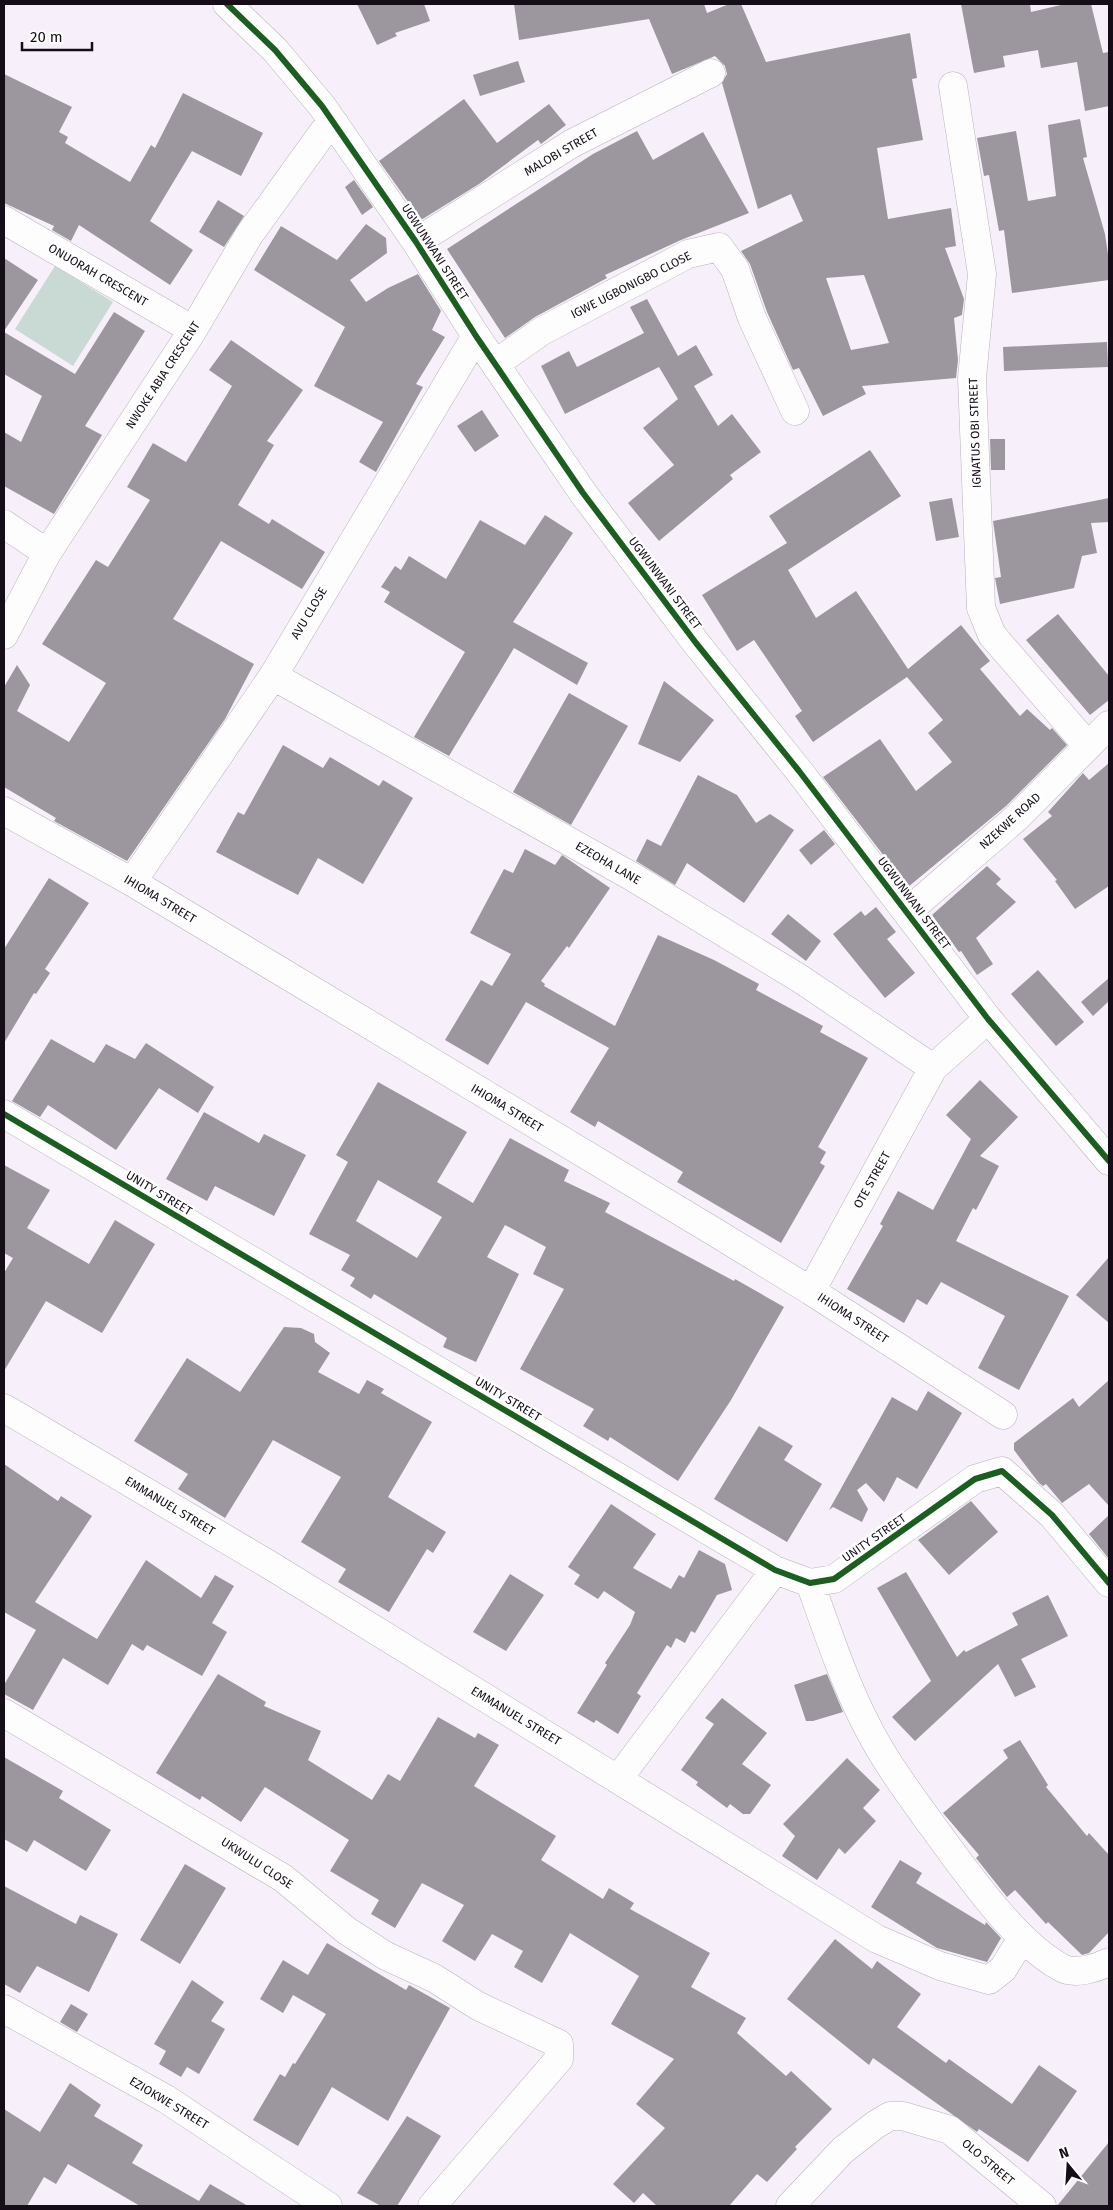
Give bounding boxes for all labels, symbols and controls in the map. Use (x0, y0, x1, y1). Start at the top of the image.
scale bar (22, 20, 92, 52)
text: 20 m (30, 28, 63, 46)
street label: MALOBI STREET (522, 125, 601, 179)
street label: UGWUNWANI STREET (399, 201, 472, 303)
street label: ONUORAH CRESCENT (46, 241, 151, 310)
street label: IGWE UGBONIGBO CLOSE (568, 249, 694, 321)
street label: NWOKE ABIA CRESCENT (123, 318, 203, 431)
street label: IGNATUS OBI STREET (966, 377, 984, 488)
street label: UGWUNWANI STREET (626, 534, 705, 633)
street label: AVU CLOSE (288, 585, 330, 641)
street label: NZEKWE ROAD (977, 790, 1044, 852)
street label: EZEOHA LANE (573, 839, 643, 887)
street label: UGWUNWANI STREET (875, 854, 954, 953)
street label: IHIOMA STREET (121, 872, 199, 926)
street label: IHIOMA STREET (468, 1081, 546, 1135)
street label: OTE STREET (851, 1149, 894, 1211)
street label: UNITY STREET (123, 1168, 195, 1219)
street label: IHIOMA STREET (815, 1290, 892, 1347)
street label: UNITY STREET (472, 1374, 544, 1425)
street label: EMMANUEL STREET (122, 1474, 218, 1539)
street label: UNITY STREET (839, 1510, 909, 1565)
street label: EMMANUEL STREET (468, 1684, 564, 1749)
street label: UKWULU CLOSE (218, 1835, 296, 1891)
street label: EZIOKWE STREET (127, 2074, 212, 2133)
street label: OLO STREET (959, 2136, 1018, 2188)
north arrow (1043, 2140, 1093, 2190)
text: N (1057, 2144, 1071, 2163)

